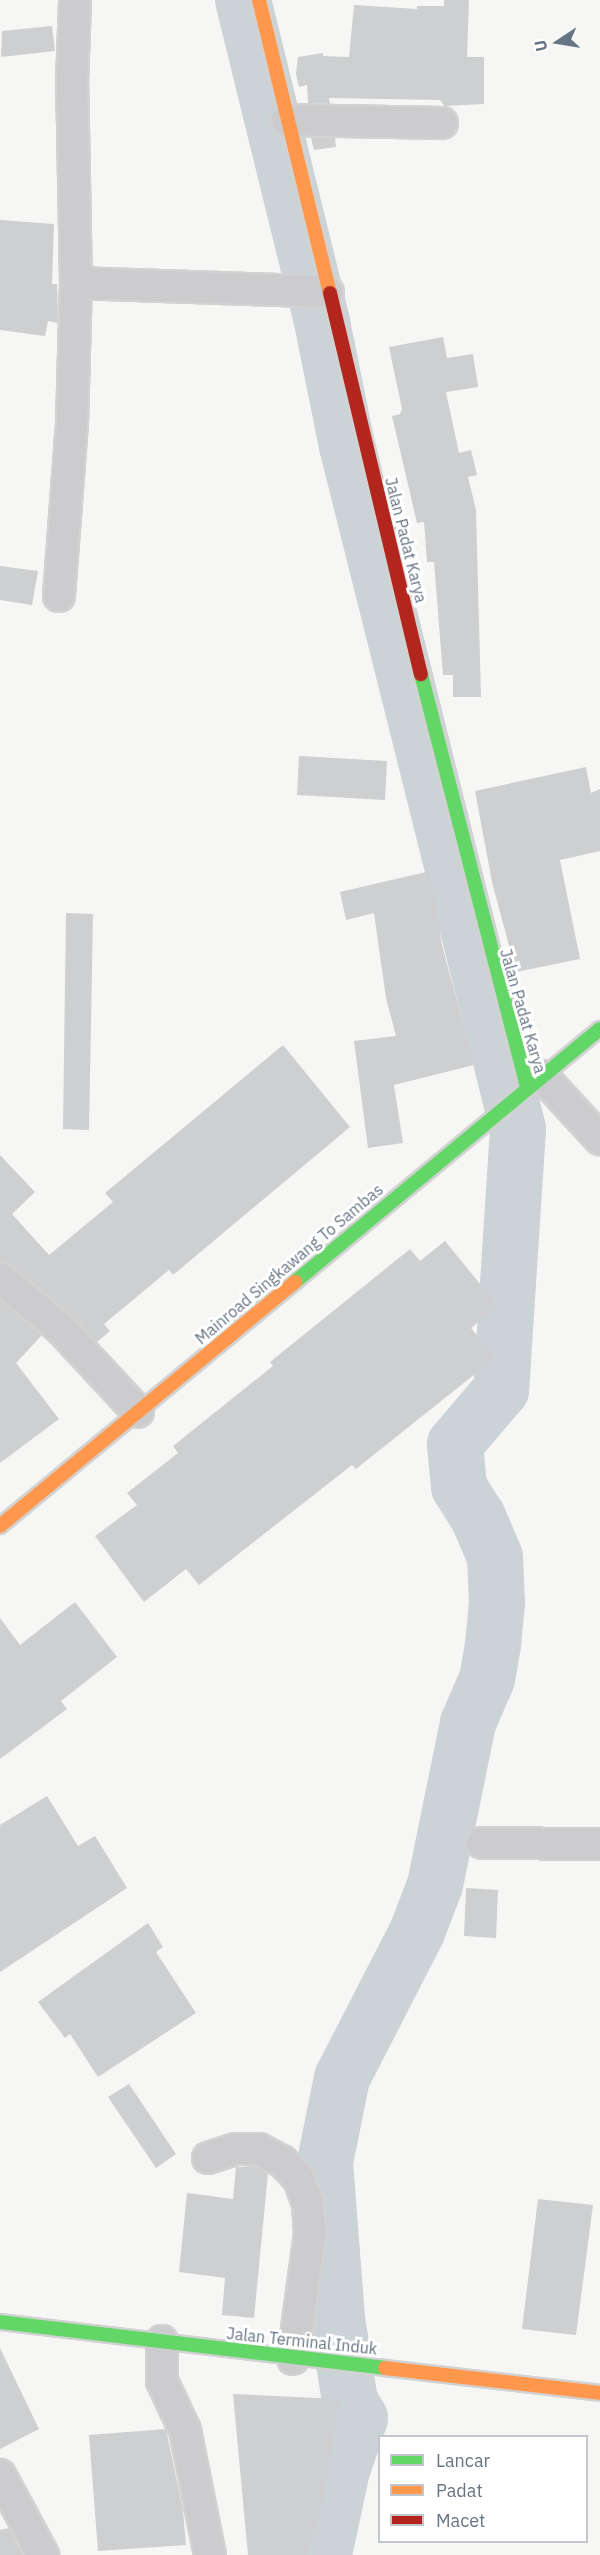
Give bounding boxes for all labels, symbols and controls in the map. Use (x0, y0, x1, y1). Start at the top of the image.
north arrow (528, 12, 588, 72)
text: U (529, 38, 551, 53)
street label: Jalan Padat Karya (381, 475, 431, 605)
street label: Jalan Padat Karya (496, 947, 550, 1075)
street label: Mainroad Singkawang To Sambas (191, 1180, 387, 1348)
street label: Jalan Terminal Induk (226, 2324, 378, 2358)
legend (378, 2435, 588, 2543)
text: Lancar (436, 2449, 490, 2472)
text: Padat (436, 2479, 483, 2502)
text: Macet (436, 2509, 485, 2532)

